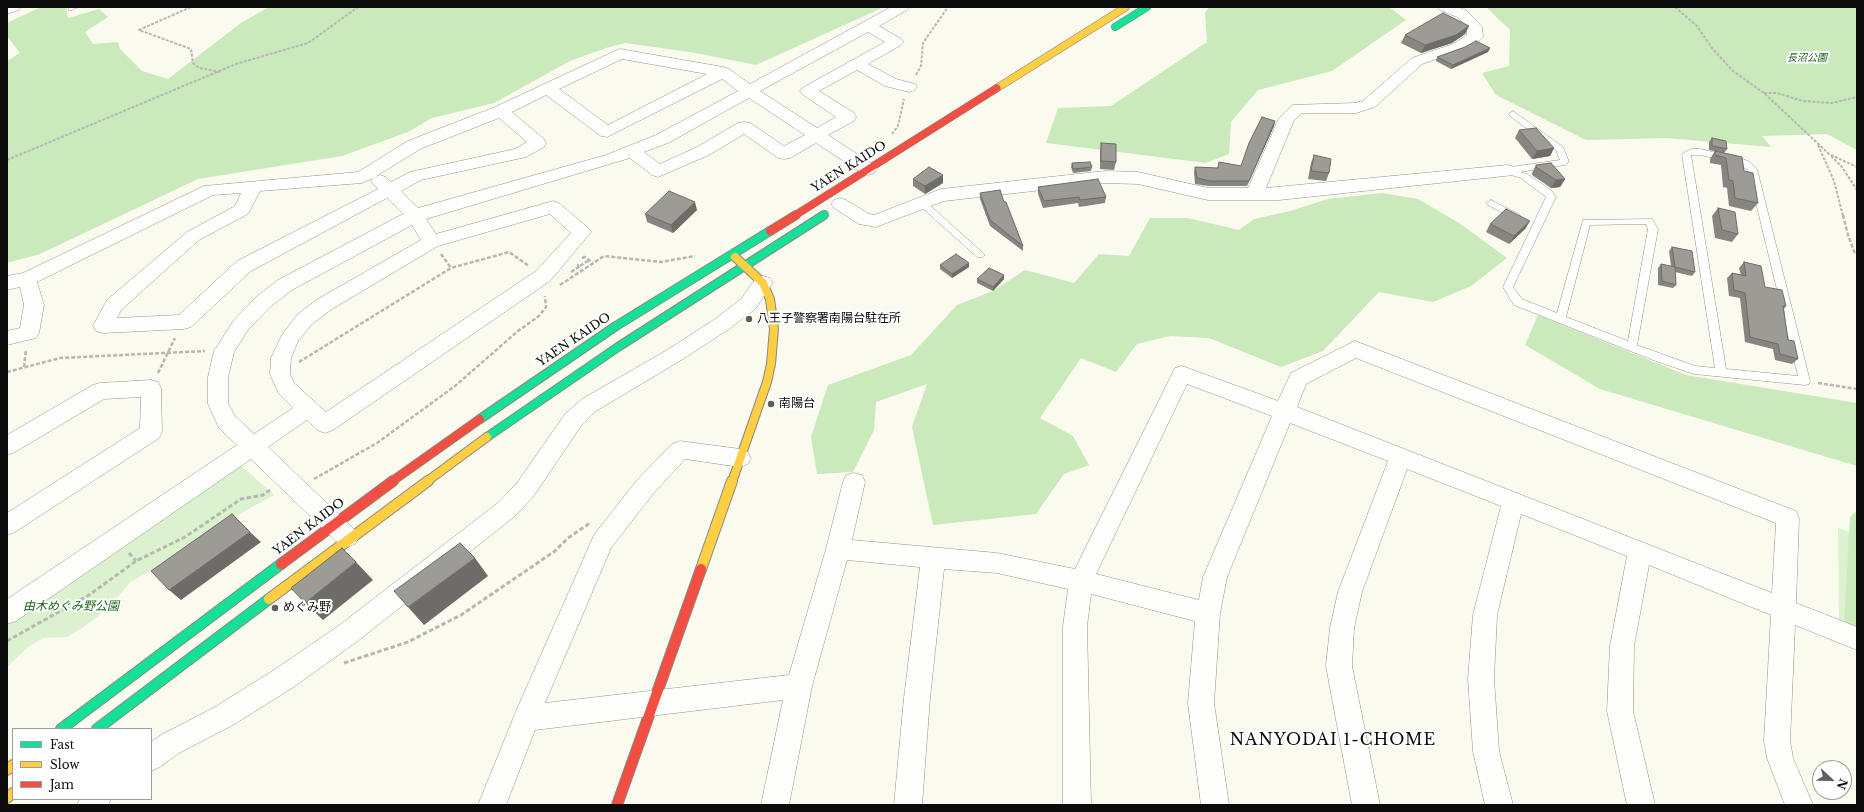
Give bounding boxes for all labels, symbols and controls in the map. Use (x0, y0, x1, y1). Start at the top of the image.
park label: 長沼公園 (1787, 52, 1827, 64)
street label: YAEN KAIDO (809, 138, 889, 196)
street label: YAEN KAIDO (534, 310, 614, 370)
place label: 八王子警察署南陽台駐在所 (757, 312, 901, 326)
marker: 八王子警察署南陽台駐在所 (744, 314, 754, 324)
place label: 南陽台 (779, 397, 815, 411)
marker: 南陽台 (766, 399, 776, 409)
street label: YAEN KAIDO (270, 495, 348, 559)
park label: 由木めぐみ野公園 (23, 600, 119, 614)
place label: めぐみ野 (283, 601, 331, 615)
marker: めぐみ野 (270, 603, 280, 613)
legend (12, 728, 152, 800)
district label: NANYODAI 1-CHOME (1230, 730, 1436, 750)
text: Fast (50, 737, 74, 752)
text: Slow (50, 757, 79, 772)
north arrow (1812, 760, 1852, 800)
text: Jam (50, 777, 74, 792)
text: N (1834, 777, 1851, 792)

